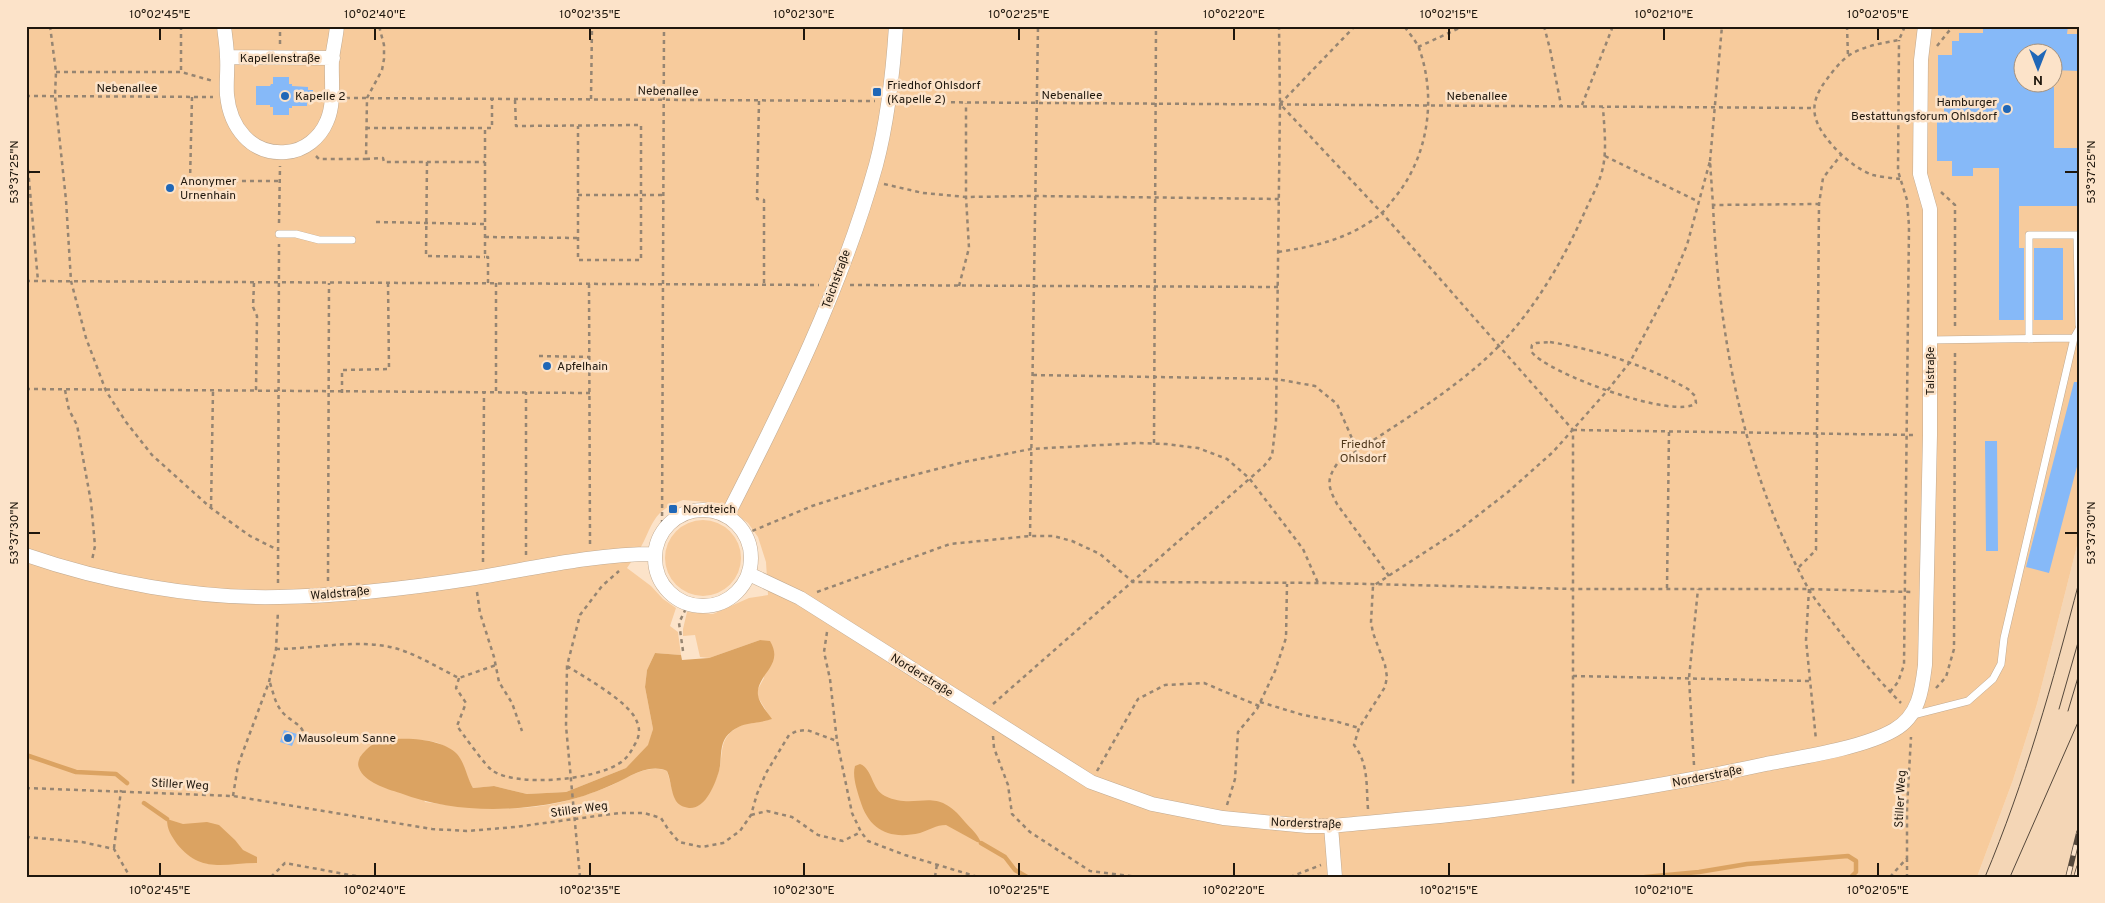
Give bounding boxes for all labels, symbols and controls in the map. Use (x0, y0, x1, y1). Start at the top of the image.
text: 10°02'45"E (129, 7, 191, 23)
text: 10°02'40"E (344, 7, 406, 23)
text: 10°02'35"E (559, 7, 621, 23)
text: 10°02'30"E (773, 7, 835, 23)
text: 10°02'25"E (988, 7, 1050, 23)
text: 10°02'20"E (1203, 7, 1265, 23)
text: 10°02'15"E (1420, 7, 1478, 23)
text: 10°02'10"E (1635, 7, 1693, 23)
text: 10°02'05"E (1847, 7, 1909, 23)
north arrow (2012, 42, 2062, 92)
street label: Kapellenstraße (240, 51, 320, 67)
text: N (2033, 71, 2043, 88)
place label: Friedhof Ohlsdorf (Kapelle 2) (887, 78, 981, 108)
street label: Nebenallee (96, 81, 158, 97)
street label: Nebenallee (637, 83, 699, 101)
marker: Friedhof Ohlsdorf (Kapelle 2) (871, 86, 883, 98)
street label: Nebenallee (1041, 88, 1103, 104)
place label: Kapelle 2 (295, 89, 346, 105)
street label: Nebenallee (1446, 89, 1508, 105)
marker: Kapelle 2 (279, 90, 291, 102)
place label: Hamburger Bestattungsforum Ohlsdorf (1851, 95, 1997, 125)
marker: Hamburger Bestattungsforum Ohlsdorf (2001, 103, 2013, 115)
text: 53°37'25"N (7, 140, 23, 204)
text: 53°37'25"N (2084, 140, 2100, 204)
place label: Anonymer Urnenhain (180, 174, 237, 204)
marker: Anonymer Urnenhain (164, 182, 176, 194)
street label: Teichstraße (819, 248, 855, 311)
street label: Talstraße (1923, 346, 1939, 396)
place label: Apfelhain (557, 359, 608, 375)
marker: Apfelhain (541, 360, 553, 372)
park label: Friedhof Ohlsdorf (1340, 437, 1386, 467)
text: 53°37'30"N (7, 501, 23, 565)
text: 53°37'30"N (2084, 501, 2100, 565)
place label: Nordteich (683, 502, 736, 518)
marker: Nordteich (667, 503, 679, 515)
street label: Waldstraße (310, 583, 370, 605)
street label: Norderstraße (887, 650, 956, 701)
place label: Mausoleum Sanne (298, 731, 396, 747)
marker: Mausoleum Sanne (282, 732, 294, 744)
street label: Norderstraße (1671, 762, 1743, 792)
street label: Stiller Weg (1891, 770, 1911, 828)
street label: Stiller Weg (151, 775, 209, 795)
street label: Stiller Weg (549, 798, 609, 822)
street label: Norderstraße (1270, 815, 1342, 833)
text: 10°02'45"E (129, 883, 191, 899)
text: 10°02'40"E (344, 883, 406, 899)
text: 10°02'35"E (559, 883, 621, 899)
text: 10°02'30"E (773, 883, 835, 899)
text: 10°02'25"E (988, 883, 1050, 899)
text: 10°02'20"E (1203, 883, 1265, 899)
text: 10°02'15"E (1420, 883, 1478, 899)
text: 10°02'10"E (1635, 883, 1693, 899)
text: 10°02'05"E (1847, 883, 1909, 899)

